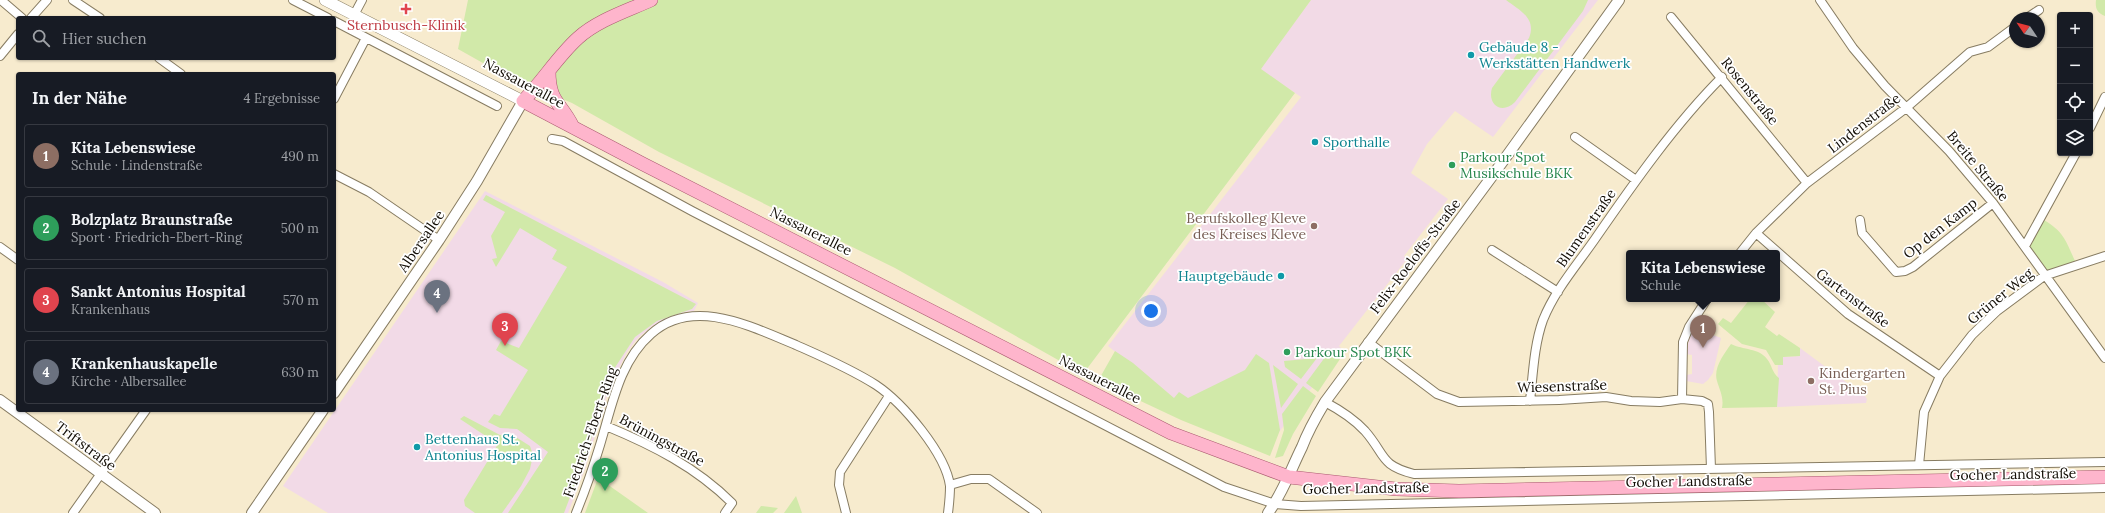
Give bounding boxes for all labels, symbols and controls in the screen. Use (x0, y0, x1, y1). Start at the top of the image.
marker: Sternbusch-Klinik (400, 3, 412, 15)
north arrow (2009, 12, 2045, 48)
map controls (2057, 12, 2093, 156)
button: + (2057, 12, 2093, 48)
search box (16, 16, 336, 60)
place label: Sternbusch-Klinik (347, 16, 466, 34)
icon: search (30, 27, 52, 49)
text: Hier suchen (62, 29, 146, 48)
place label: Gebäude 8 - Werkstätten Handwerk (1479, 38, 1631, 72)
button: − (2057, 48, 2093, 84)
marker: Gebäude 8 - Werkstätten Handwerk (1466, 50, 1476, 60)
street label: Nassauerallee (480, 54, 568, 112)
street label: Rosenstraße (1717, 54, 1783, 129)
button: locate (2057, 84, 2093, 120)
text: In der Nähe (32, 87, 127, 109)
street label: Lindenstraße (1824, 89, 1904, 157)
text: 4 Ergebnisse (244, 90, 320, 107)
button: layers (2057, 120, 2093, 156)
street label: Breite Straße (1943, 127, 2013, 205)
place label: Sporthalle (1323, 133, 1390, 151)
marker: Sporthalle (1310, 137, 1320, 147)
text: Kita Lebenswiese (71, 138, 196, 157)
text: 1 (43, 148, 49, 165)
text: 490 m (281, 148, 319, 165)
place label: Parkour Spot Musikschule BKK (1460, 148, 1573, 182)
text: Schule · Lindenstraße (71, 157, 202, 174)
marker: Parkour Spot Musikschule BKK (1447, 160, 1457, 170)
street label: Blumenstraße (1552, 185, 1620, 271)
street label: Op den Kamp (1899, 194, 1981, 262)
street label: Felix-Roeloffs-Straße (1366, 195, 1464, 317)
street label: Nassauerallee (767, 203, 855, 260)
street label: Albersallee (393, 206, 448, 276)
place label: Berufskolleg Kleve des Kreises Kleve (1186, 209, 1306, 243)
text: Bolzplatz Braunstraße (71, 210, 233, 229)
text: 2 (43, 220, 49, 237)
text: 500 m (281, 220, 319, 237)
marker: Berufskolleg Kleve des Kreises Kleve (1309, 221, 1319, 231)
text: Sport · Friedrich-Ebert-Ring (71, 229, 242, 246)
popup (1626, 250, 1780, 302)
text: Kita Lebenswiese (1641, 258, 1765, 277)
street label: Gartenstraße (1813, 264, 1894, 332)
street label: Grüner Weg (1963, 264, 2037, 328)
place label: Hauptgebäude (1178, 267, 1273, 285)
marker: Hauptgebäude (1276, 271, 1286, 281)
text: Schule (1641, 277, 1681, 294)
pin: 4 (424, 280, 450, 313)
text: Sankt Antonius Hospital (71, 282, 246, 301)
text: 3 (42, 292, 50, 309)
text: 570 m (283, 292, 319, 309)
text: Krankenhaus (71, 301, 150, 318)
your location (1141, 301, 1161, 321)
pin: 3 (492, 313, 518, 346)
pin: 1 (1690, 315, 1716, 348)
place label: Parkour Spot BKK (1295, 343, 1412, 361)
marker: Parkour Spot BKK (1282, 347, 1292, 357)
street label: Nassauerallee (1056, 351, 1144, 408)
text: Krankenhauskapelle (71, 354, 217, 373)
text: 4 (42, 364, 50, 381)
text: 630 m (281, 364, 319, 381)
street label: Friedrich-Ebert-Ring (559, 364, 621, 500)
place label: Kindergarten St. Pius (1819, 364, 1906, 398)
text: Kirche · Albersallee (71, 373, 187, 390)
street label: Wiesenstraße (1517, 375, 1608, 397)
marker: Kindergarten St. Pius (1806, 376, 1816, 386)
street label: Brüningstraße (616, 410, 708, 470)
street label: Triftstraße (52, 417, 120, 475)
place label: Bettenhaus St. Antonius Hospital (424, 430, 541, 464)
marker: Bettenhaus St. Antonius Hospital (412, 442, 422, 452)
pin: 2 (592, 458, 618, 491)
street label: Gocher Landstraße (1949, 464, 2077, 484)
street label: Gocher Landstraße (1625, 471, 1753, 491)
street label: Gocher Landstraße (1302, 478, 1430, 498)

